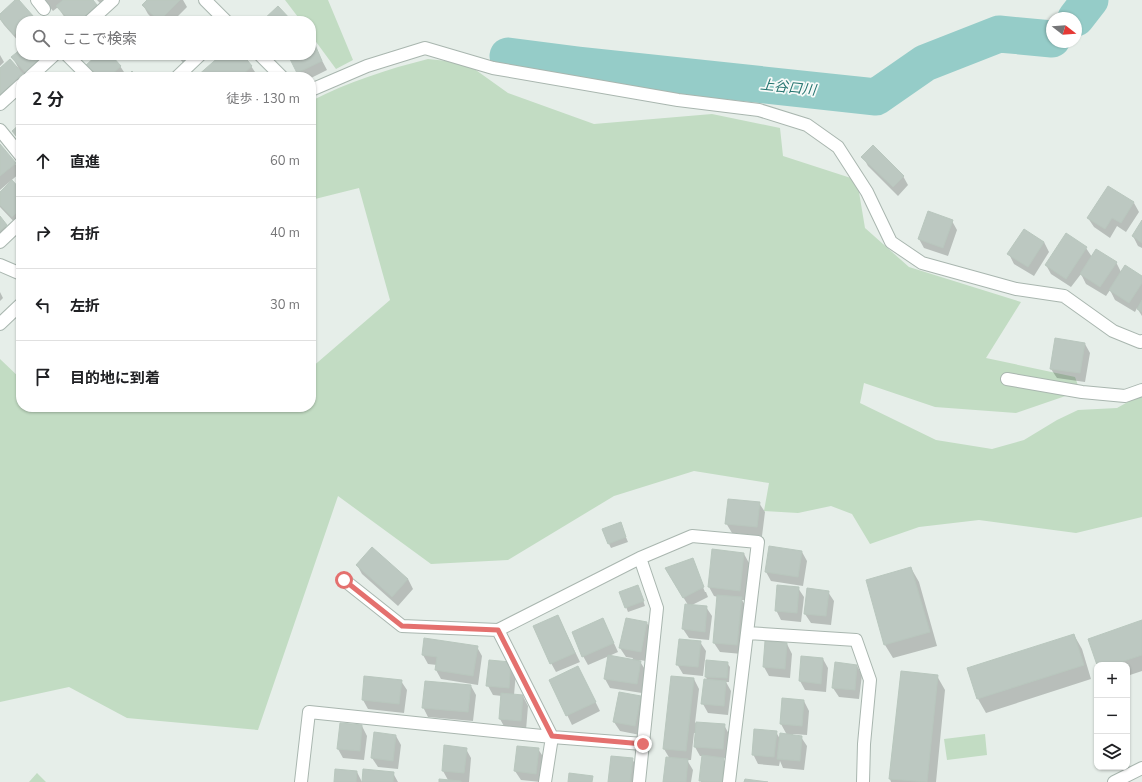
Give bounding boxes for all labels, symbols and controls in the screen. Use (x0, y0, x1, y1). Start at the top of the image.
north arrow (1046, 12, 1082, 48)
search box (16, 16, 316, 60)
icon: search (30, 27, 52, 49)
text: ここで検索 (62, 29, 137, 49)
water label: 上谷口川 (759, 75, 819, 100)
text: 2 分 (32, 88, 64, 111)
text: 徒歩 · 130 m (226, 90, 300, 108)
icon: ahead (32, 150, 54, 172)
text: 直進 (70, 152, 100, 172)
text: 60 m (270, 152, 300, 170)
icon: right (32, 222, 54, 244)
text: 右折 (70, 224, 100, 244)
text: 40 m (270, 224, 300, 242)
icon: left (32, 294, 54, 316)
text: 左折 (70, 296, 100, 316)
text: 30 m (270, 296, 300, 314)
icon: arrive (32, 366, 54, 388)
text: 目的地に到着 (70, 368, 160, 388)
route start (335, 571, 353, 589)
map controls (1094, 662, 1130, 770)
button: + (1094, 662, 1130, 698)
button: − (1094, 698, 1130, 734)
button: layers (1094, 734, 1130, 770)
route end (634, 735, 652, 753)

